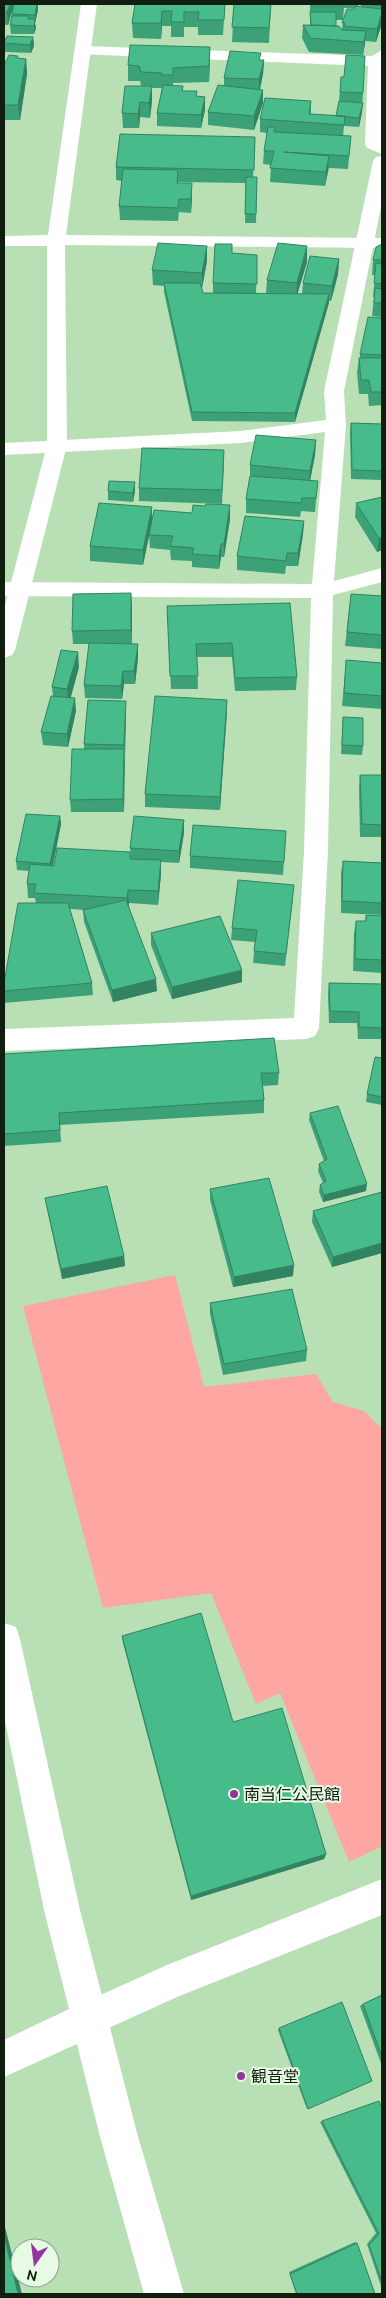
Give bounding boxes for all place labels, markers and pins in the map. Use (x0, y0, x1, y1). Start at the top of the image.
place label: 南当仁公民館 (244, 1785, 340, 1803)
marker: 南当仁公民館 (228, 1788, 240, 1800)
place label: 観音堂 (251, 2067, 299, 2085)
marker: 観音堂 (235, 2070, 247, 2082)

